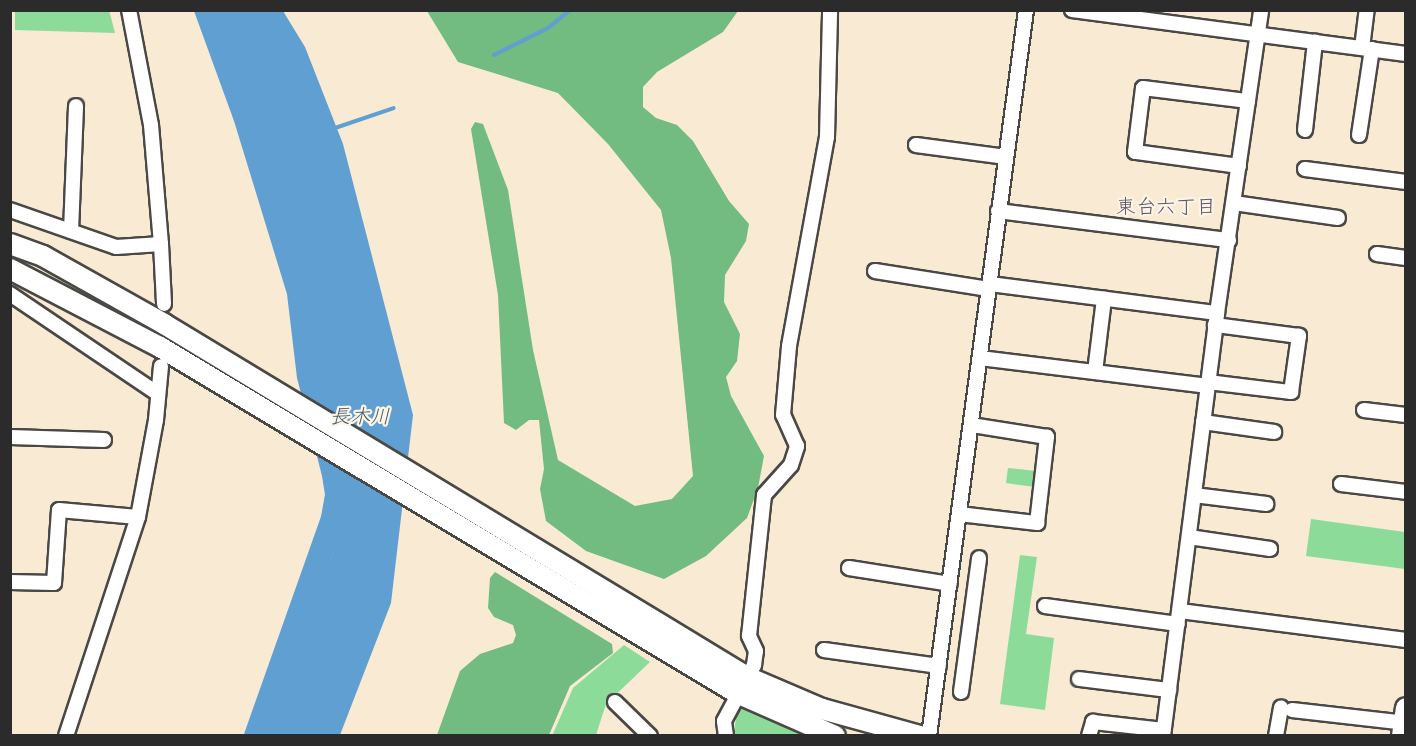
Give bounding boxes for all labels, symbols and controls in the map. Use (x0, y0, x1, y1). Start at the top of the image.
district label: 東台六丁目 (1116, 194, 1216, 218)
water label: 長木川 (330, 404, 390, 428)

